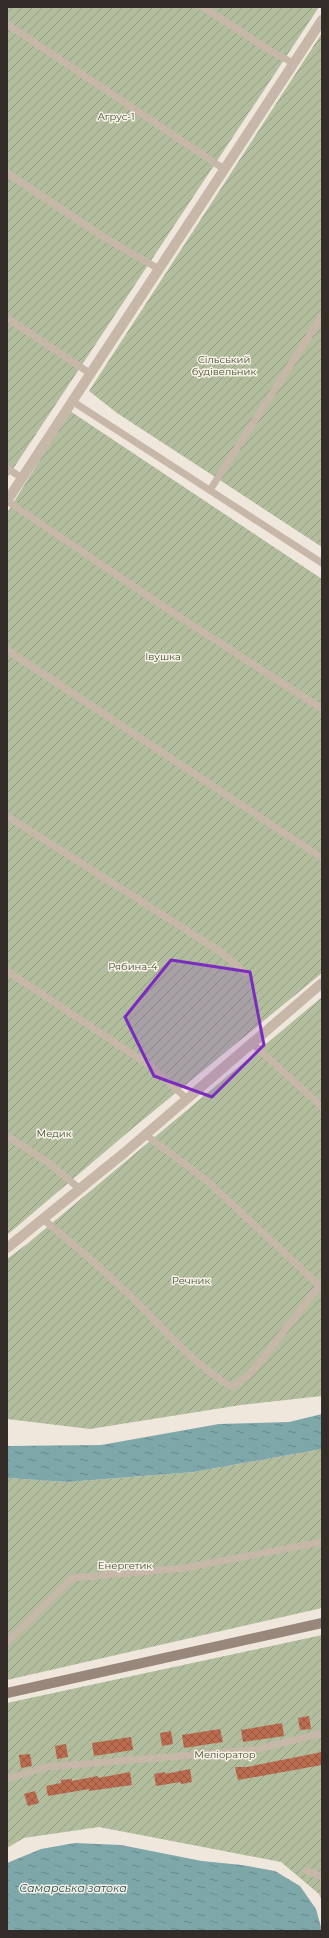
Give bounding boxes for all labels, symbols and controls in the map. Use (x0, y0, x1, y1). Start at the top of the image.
park label: Агрус-1 (97, 110, 135, 123)
park label: Сільський будівельник (192, 353, 256, 378)
park label: Івушка (145, 650, 181, 663)
park label: Рябина-4 (108, 960, 158, 973)
park label: Медик (37, 1127, 72, 1140)
park label: Речник (172, 1274, 210, 1287)
park label: Енергетик (98, 1559, 152, 1572)
park label: Меліоратор (194, 1748, 256, 1761)
water label: Самарська затока (19, 1881, 127, 1895)

